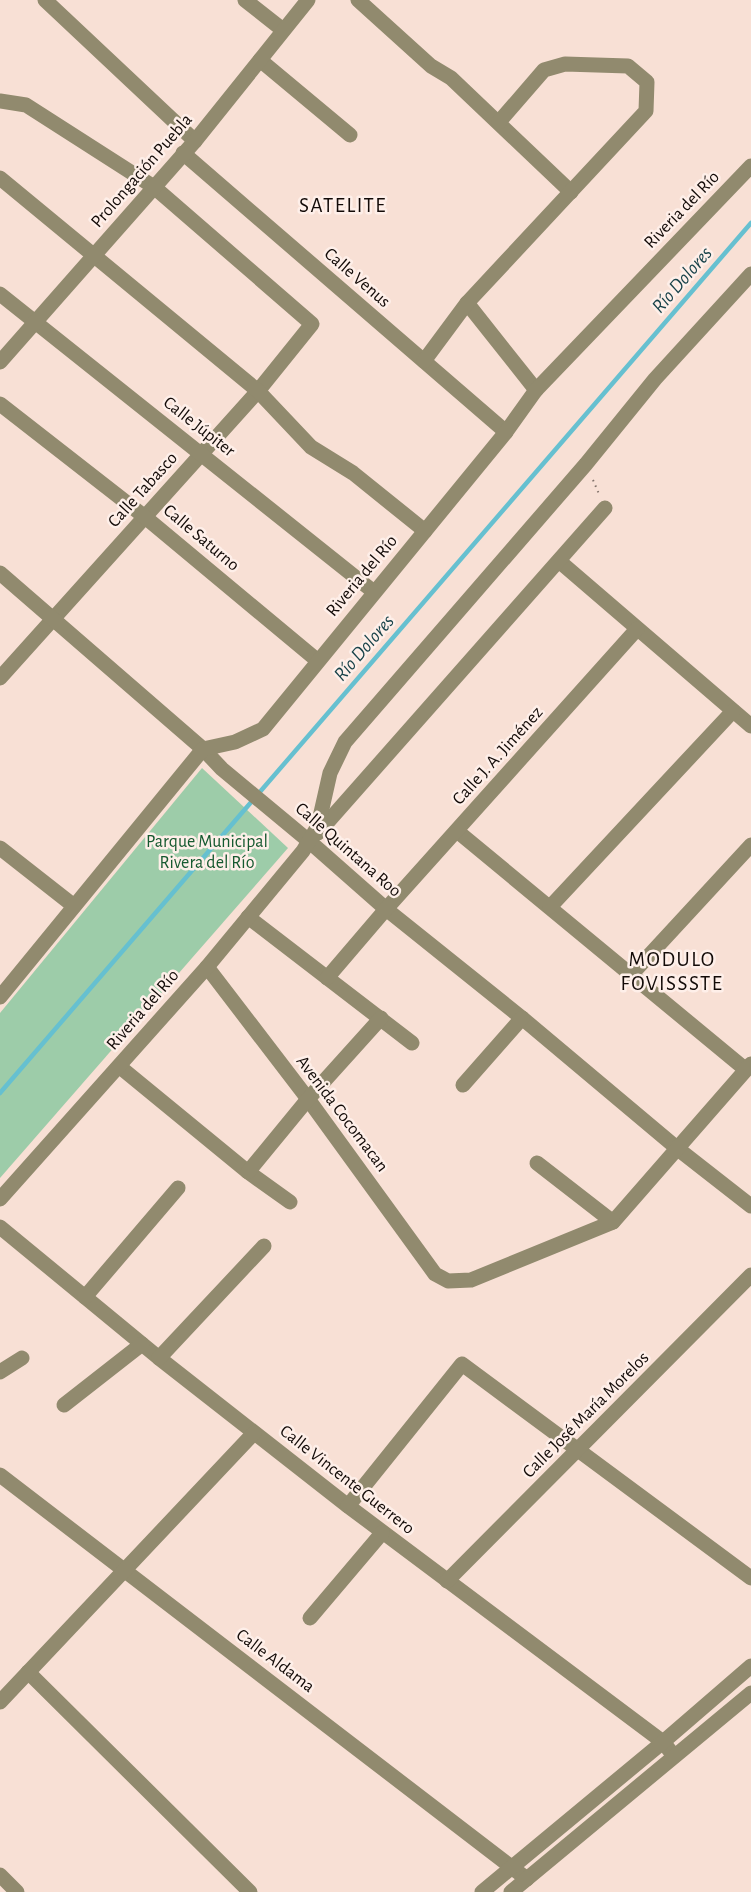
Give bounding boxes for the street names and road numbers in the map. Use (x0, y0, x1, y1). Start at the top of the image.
street label: Prolongación Puebla (88, 111, 196, 231)
street label: Riveria del Río (641, 168, 723, 252)
street label: Calle Venus (321, 245, 393, 311)
street label: Calle Júpiter (160, 394, 238, 461)
street label: Calle Tabasco (105, 449, 181, 531)
street label: Calle Saturno (160, 501, 243, 575)
street label: Riveria del Río (323, 532, 401, 620)
street label: Calle J. A. Jiménez (449, 703, 547, 809)
street label: Calle Quintana Roo (292, 799, 404, 901)
street label: Riveria del Río (104, 966, 183, 1054)
street label: Avenida Cocomacan (293, 1053, 391, 1175)
street label: Calle José María Morelos (520, 1349, 652, 1481)
street label: Calle Vincente Guerrero (276, 1422, 418, 1538)
street label: Calle Aldama (232, 1626, 318, 1696)

